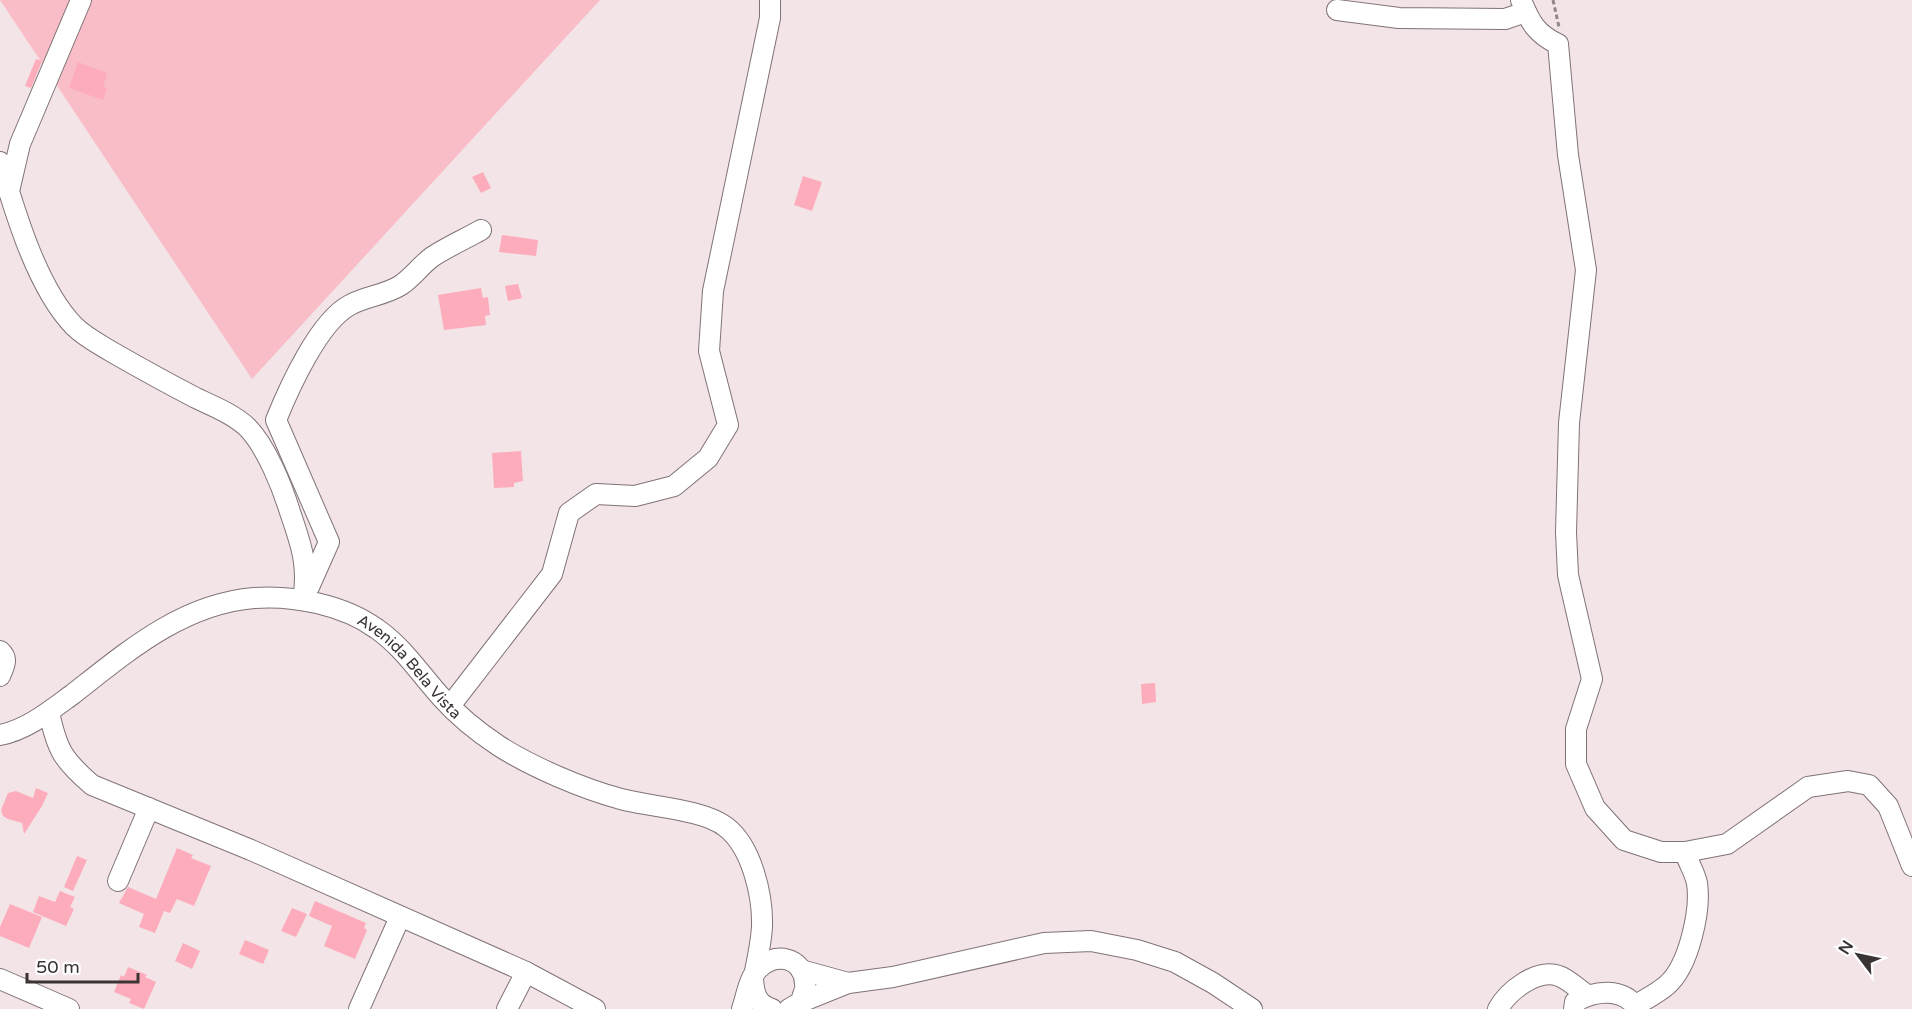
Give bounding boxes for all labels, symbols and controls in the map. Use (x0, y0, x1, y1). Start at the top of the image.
street label: Avenida Bela Vista (354, 610, 465, 723)
north arrow (1828, 925, 1888, 985)
text: N (1834, 937, 1858, 958)
scale bar (27, 946, 138, 984)
text: 50 m (36, 956, 80, 978)

